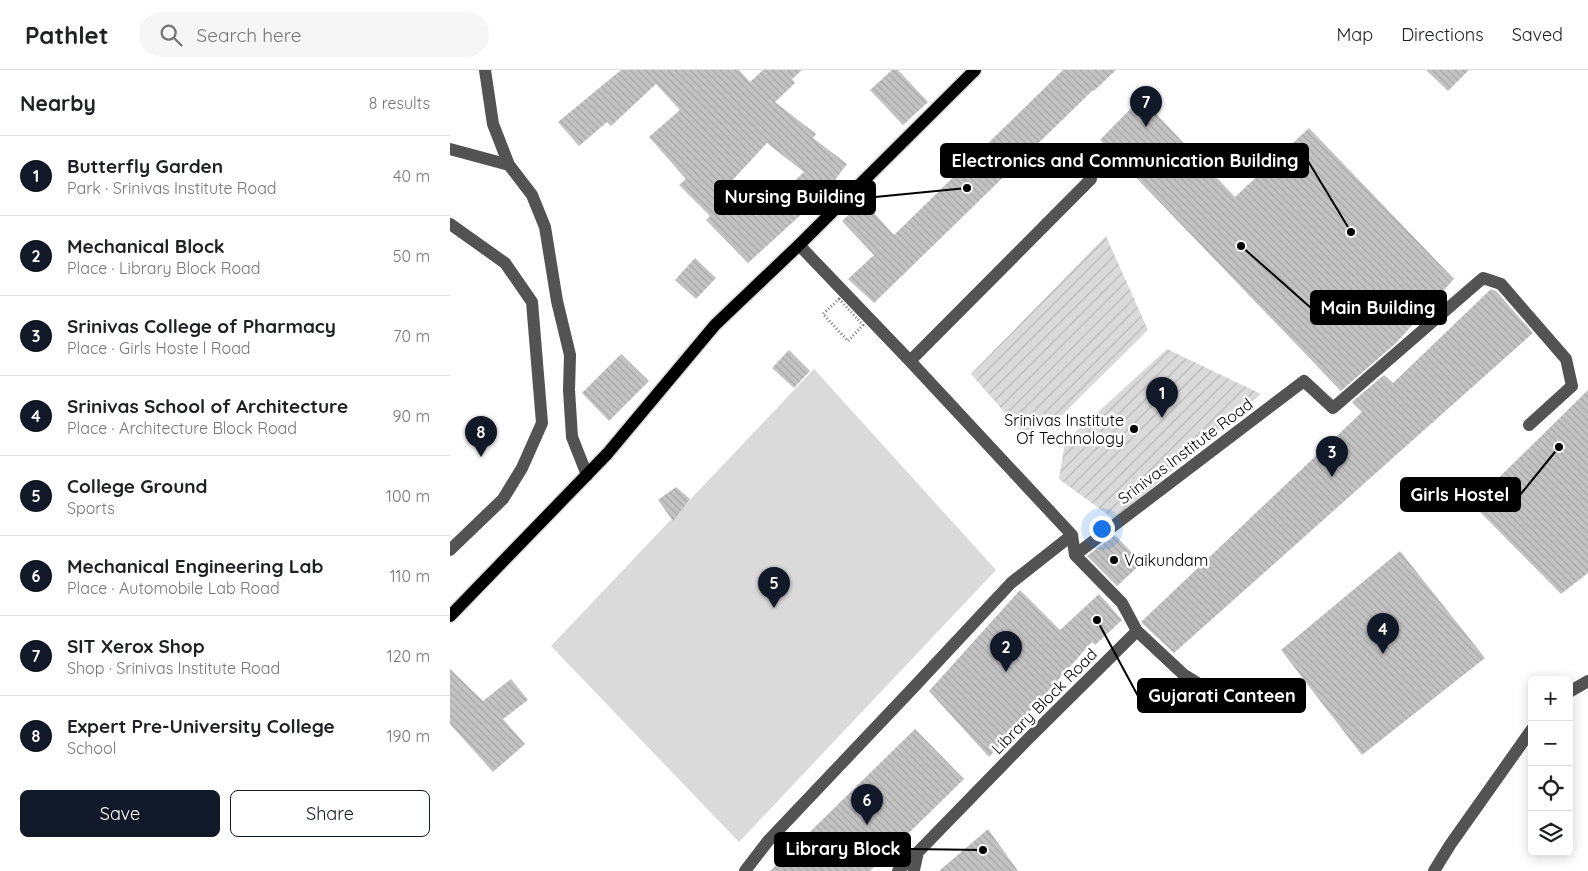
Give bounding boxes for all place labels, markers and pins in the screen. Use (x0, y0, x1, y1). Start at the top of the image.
pin: 7 (1130, 86, 1162, 127)
callout: Electronics and Communication Building (941, 144, 1308, 177)
callout: Nursing Building (715, 181, 875, 214)
callout: Main Building (1311, 291, 1446, 324)
pin: 1 (1146, 377, 1178, 418)
place label: Srinivas Institute Of Technology (1004, 410, 1124, 448)
pin: 8 (465, 416, 497, 457)
marker: Srinivas Institute Of Technology (1128, 423, 1140, 435)
pin: 3 (1316, 436, 1348, 477)
callout: Girls Hostel (1401, 478, 1520, 511)
place label: Vaikundam (1124, 550, 1208, 570)
marker: Vaikundam (1108, 554, 1120, 566)
pin: 5 (758, 567, 790, 608)
pin: 4 (1367, 613, 1399, 654)
pin: 2 (990, 631, 1022, 672)
callout: Gujarati Canteen (1138, 679, 1305, 712)
pin: 6 (851, 784, 883, 825)
callout: Library Block (775, 833, 910, 866)

